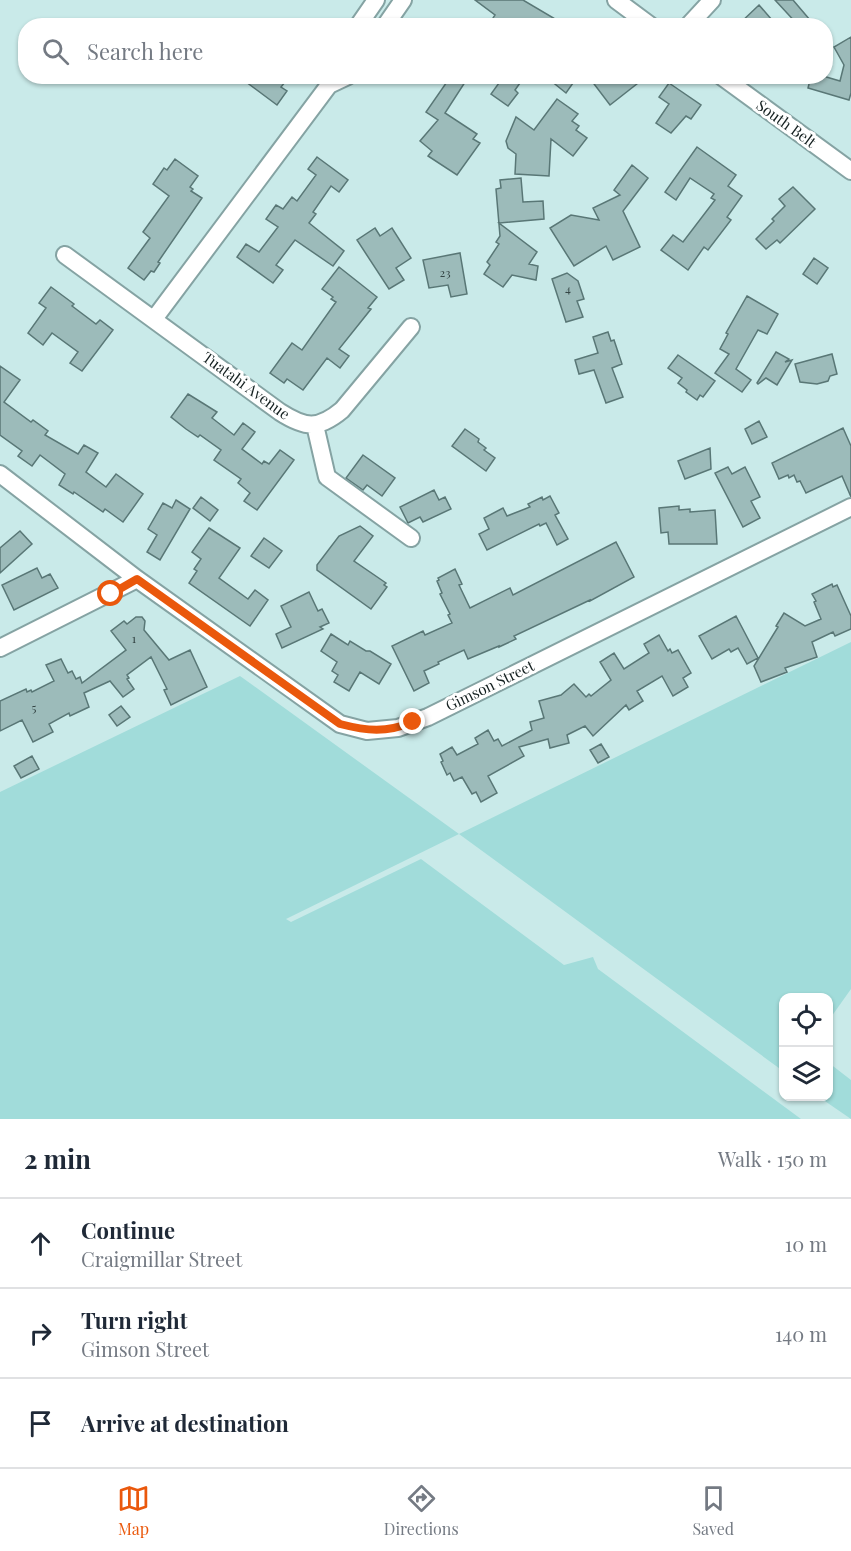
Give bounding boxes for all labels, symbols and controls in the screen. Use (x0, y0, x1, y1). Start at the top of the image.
search box (18, 18, 833, 84)
icon: search (39, 35, 72, 68)
text: Search here (87, 36, 203, 66)
street label: South Belt (753, 95, 821, 152)
house number: 23 (439, 264, 451, 280)
house number: 4 (565, 280, 571, 296)
street label: Tuatahi Avenue (199, 347, 294, 424)
route start (97, 580, 123, 606)
house number: 1 (132, 630, 137, 646)
street label: Gimson Street (442, 655, 538, 715)
house number: 5 (32, 699, 37, 715)
route end (399, 708, 425, 734)
map controls (779, 993, 833, 1101)
button: locate (779, 993, 833, 1047)
button: layers (779, 1047, 833, 1101)
text: 2 min (24, 1141, 91, 1176)
text: Walk · 150 m (718, 1145, 827, 1172)
text: Continue (81, 1215, 175, 1245)
icon: ahead (24, 1227, 57, 1260)
text: 10 m (785, 1230, 827, 1257)
text: Craigmillar Street (81, 1245, 242, 1272)
text: Turn right (81, 1305, 187, 1335)
icon: right (24, 1317, 57, 1350)
text: 140 m (775, 1320, 827, 1347)
text: Gimson Street (81, 1335, 209, 1362)
icon: arrive (24, 1407, 57, 1440)
text: Arrive at destination (81, 1408, 289, 1438)
tab: Map (117, 1482, 150, 1539)
tab: Directions (384, 1482, 459, 1539)
tab: Saved (692, 1482, 734, 1539)

